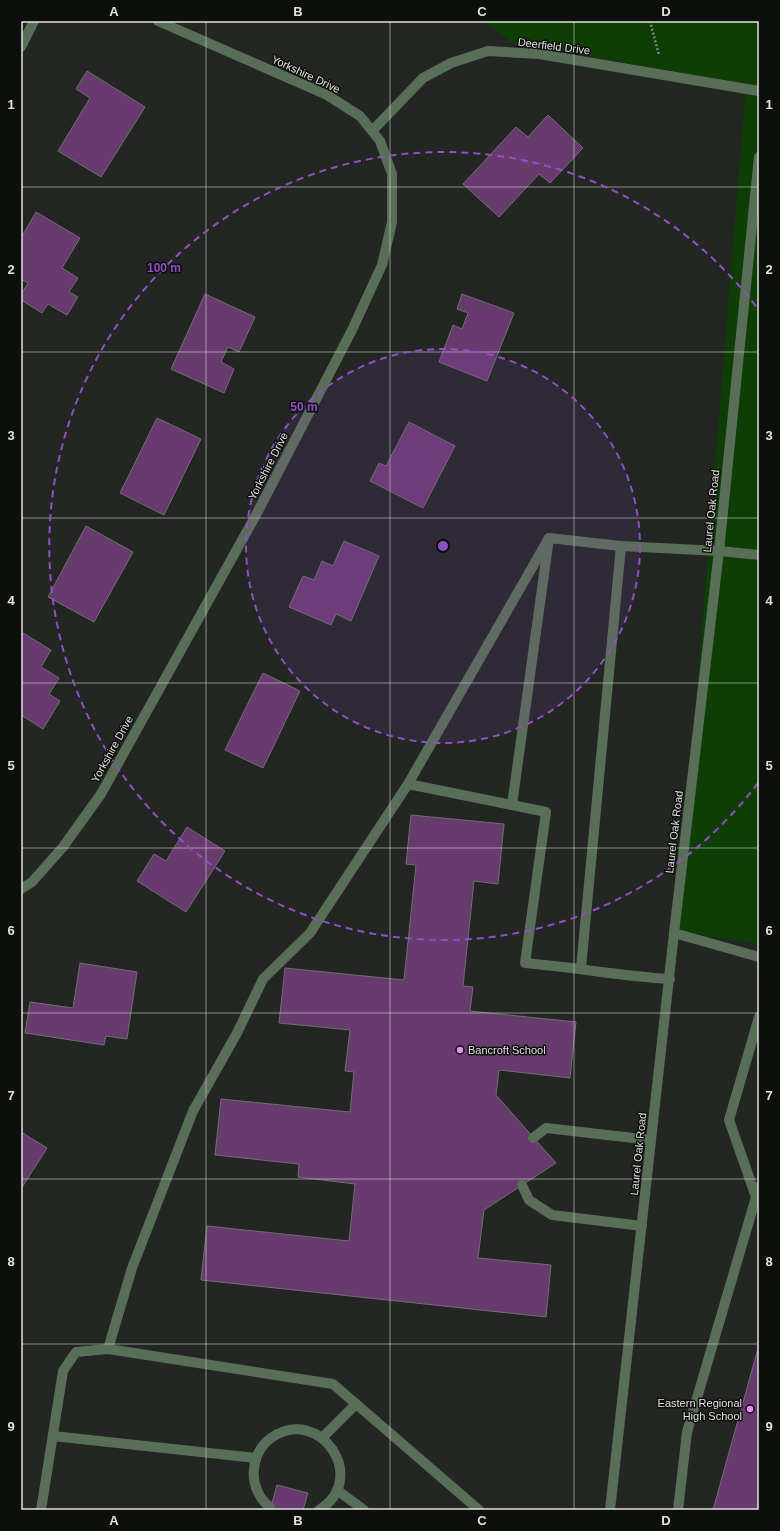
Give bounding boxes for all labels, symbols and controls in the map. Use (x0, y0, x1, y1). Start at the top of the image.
text: A (109, 4, 119, 19)
text: B (293, 4, 303, 19)
text: C (477, 4, 487, 19)
text: D (661, 4, 671, 19)
street label: Deerfield Drive (517, 36, 591, 56)
street label: Yorkshire Drive (270, 53, 342, 95)
text: 1 (7, 97, 15, 112)
text: 1 (765, 97, 773, 112)
text: 100 m (147, 261, 181, 275)
text: 2 (7, 262, 15, 277)
text: 2 (765, 262, 773, 277)
text: 50 m (290, 400, 318, 414)
text: 3 (7, 428, 15, 443)
text: 3 (765, 428, 773, 443)
street label: Yorkshire Drive (246, 430, 290, 502)
street label: Laurel Oak Road (701, 469, 721, 553)
centre of rings (436, 539, 450, 553)
text: 4 (7, 593, 15, 608)
text: 4 (765, 593, 773, 608)
street label: Yorkshire Drive (89, 714, 135, 784)
text: 5 (7, 758, 15, 773)
text: 5 (765, 758, 773, 773)
street label: Laurel Oak Road (663, 790, 685, 874)
text: 6 (7, 923, 15, 938)
text: 6 (765, 923, 773, 938)
place label: Bancroft School (468, 1044, 546, 1056)
marker: Bancroft School (455, 1045, 465, 1055)
text: 7 (7, 1088, 15, 1103)
text: 7 (765, 1088, 773, 1103)
street label: Laurel Oak Road (628, 1112, 648, 1196)
text: 8 (7, 1254, 15, 1269)
text: 8 (765, 1254, 773, 1269)
place label: Eastern Regional High School (658, 1397, 742, 1422)
marker: Eastern Regional High School (745, 1404, 755, 1414)
text: 9 (7, 1419, 15, 1434)
text: 9 (765, 1419, 773, 1434)
text: A (109, 1513, 119, 1528)
text: B (293, 1513, 303, 1528)
text: C (477, 1513, 487, 1528)
text: D (661, 1513, 671, 1528)

